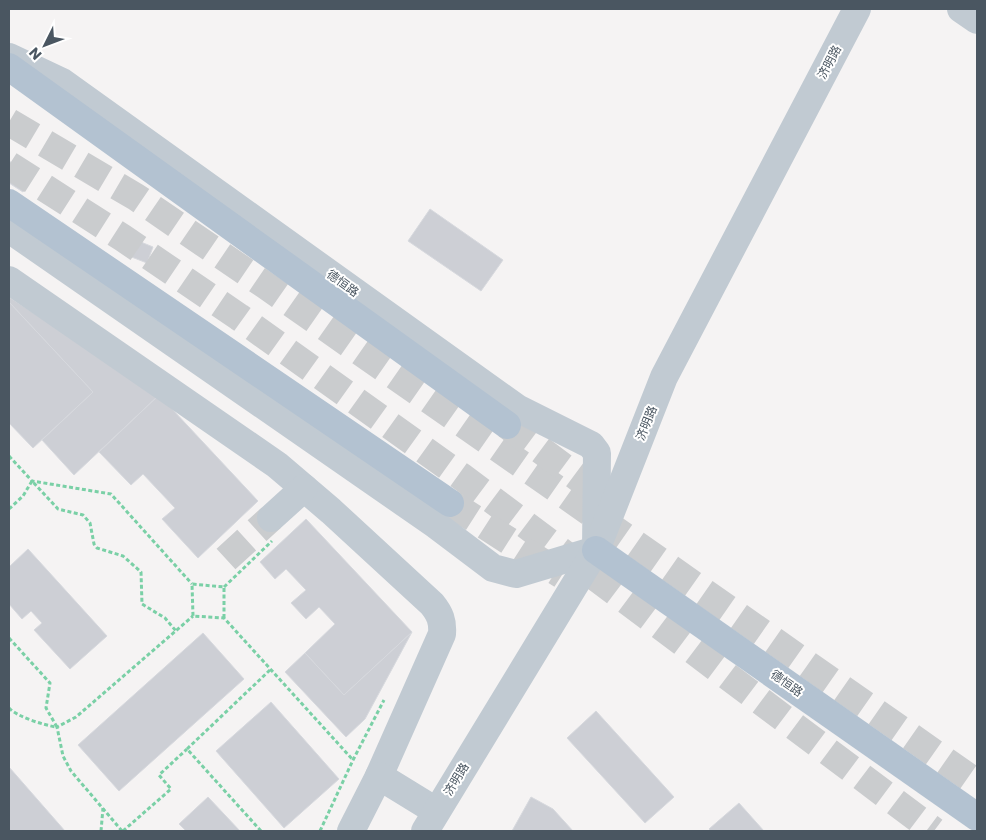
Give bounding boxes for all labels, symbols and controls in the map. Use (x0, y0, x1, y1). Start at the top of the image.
north arrow (20, 20, 70, 70)
street label: 济明路 (813, 42, 845, 82)
text: N (24, 43, 46, 64)
street label: 德恒路 (323, 266, 363, 300)
street label: 济明路 (631, 403, 661, 443)
street label: 德恒路 (767, 666, 807, 700)
street label: 济明路 (439, 759, 473, 799)

